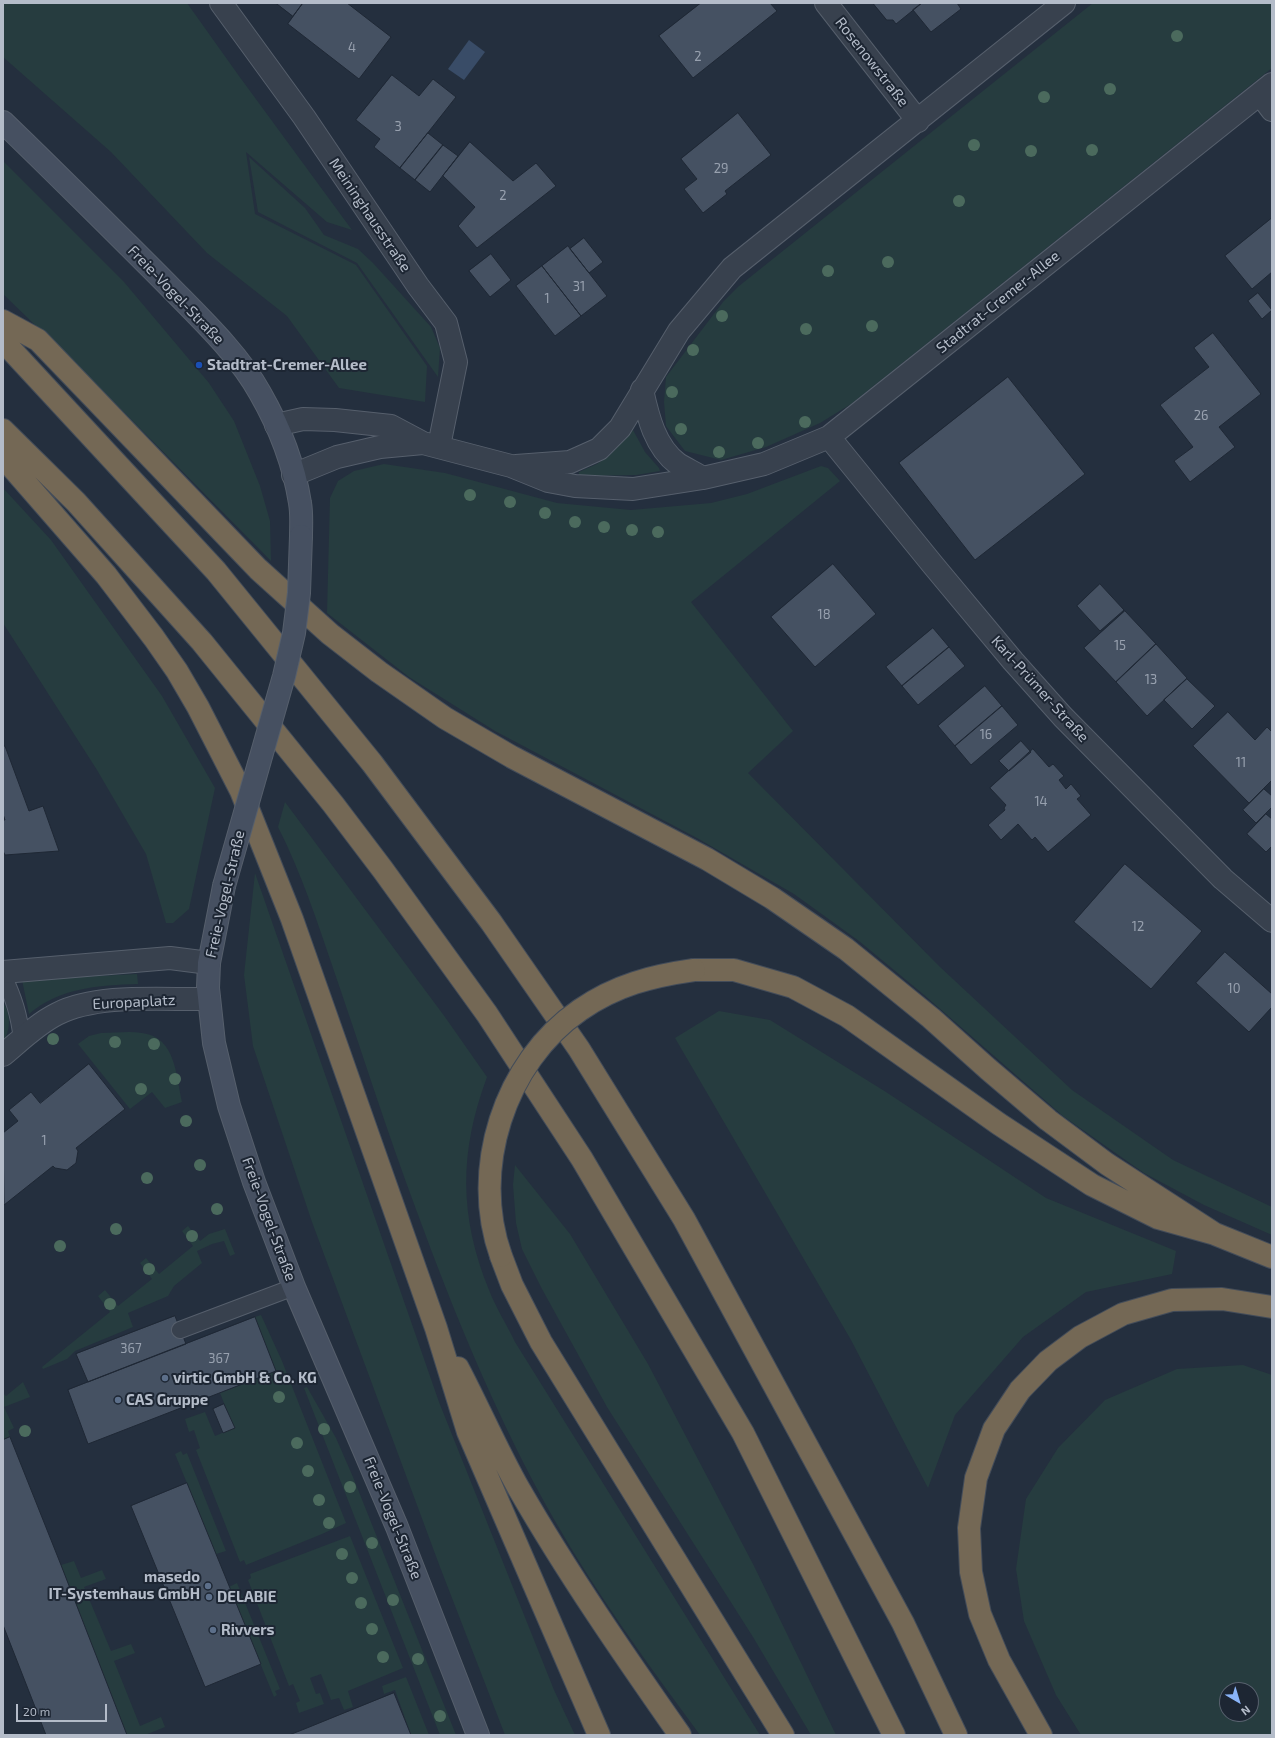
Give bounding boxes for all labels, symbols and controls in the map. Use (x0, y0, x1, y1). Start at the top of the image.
street label: Rosenowstraße (831, 14, 913, 110)
house number: 4 (348, 40, 356, 56)
house number: 2 (694, 49, 702, 65)
house number: 3 (394, 119, 402, 135)
street label: Meininghausstraße (325, 155, 415, 275)
house number: 29 (714, 161, 728, 177)
house number: 2 (499, 188, 507, 204)
street label: Freie-Vogel-Straße (124, 242, 228, 348)
street label: Stadtrat-Cremer-Allee (933, 247, 1063, 357)
house number: 31 (573, 279, 585, 295)
house number: 1 (544, 291, 550, 307)
place label: Stadtrat-Cremer-Allee (207, 356, 367, 374)
marker: Stadtrat-Cremer-Allee (194, 360, 204, 370)
house number: 26 (1194, 408, 1208, 424)
house number: 18 (817, 607, 831, 623)
street label: Karl-Prümer-Straße (987, 632, 1093, 746)
house number: 15 (1114, 638, 1126, 654)
house number: 13 (1145, 672, 1157, 688)
house number: 16 (980, 727, 992, 743)
house number: 11 (1236, 755, 1246, 771)
house number: 14 (1034, 794, 1048, 810)
street label: Freie-Vogel-Straße (202, 828, 248, 960)
house number: 12 (1132, 919, 1144, 935)
house number: 10 (1227, 981, 1241, 997)
street label: Europaplatz (92, 991, 176, 1013)
house number: 1 (41, 1133, 47, 1149)
street label: Freie-Vogel-Straße (238, 1155, 300, 1283)
house number: 367 (120, 1341, 142, 1357)
house number: 367 (208, 1351, 230, 1367)
place label: virtic GmbH & Co. KG (173, 1369, 317, 1387)
marker: virtic GmbH & Co. KG (160, 1373, 170, 1383)
place label: CAS Gruppe (126, 1391, 208, 1409)
marker: CAS Gruppe (113, 1395, 123, 1405)
street label: Freie-Vogel-Straße (360, 1454, 426, 1582)
place label: masedo IT-Systemhaus GmbH (48, 1568, 200, 1603)
marker: masedo IT-Systemhaus GmbH (203, 1581, 213, 1591)
place label: DELABIE (217, 1588, 276, 1606)
marker: DELABIE (204, 1592, 214, 1602)
place label: Rivvers (221, 1621, 275, 1639)
marker: Rivvers (208, 1625, 218, 1635)
north arrow (1219, 1682, 1259, 1722)
scale bar (18, 1696, 109, 1722)
text: N (1239, 1703, 1253, 1719)
text: 20 m (23, 1704, 50, 1718)

